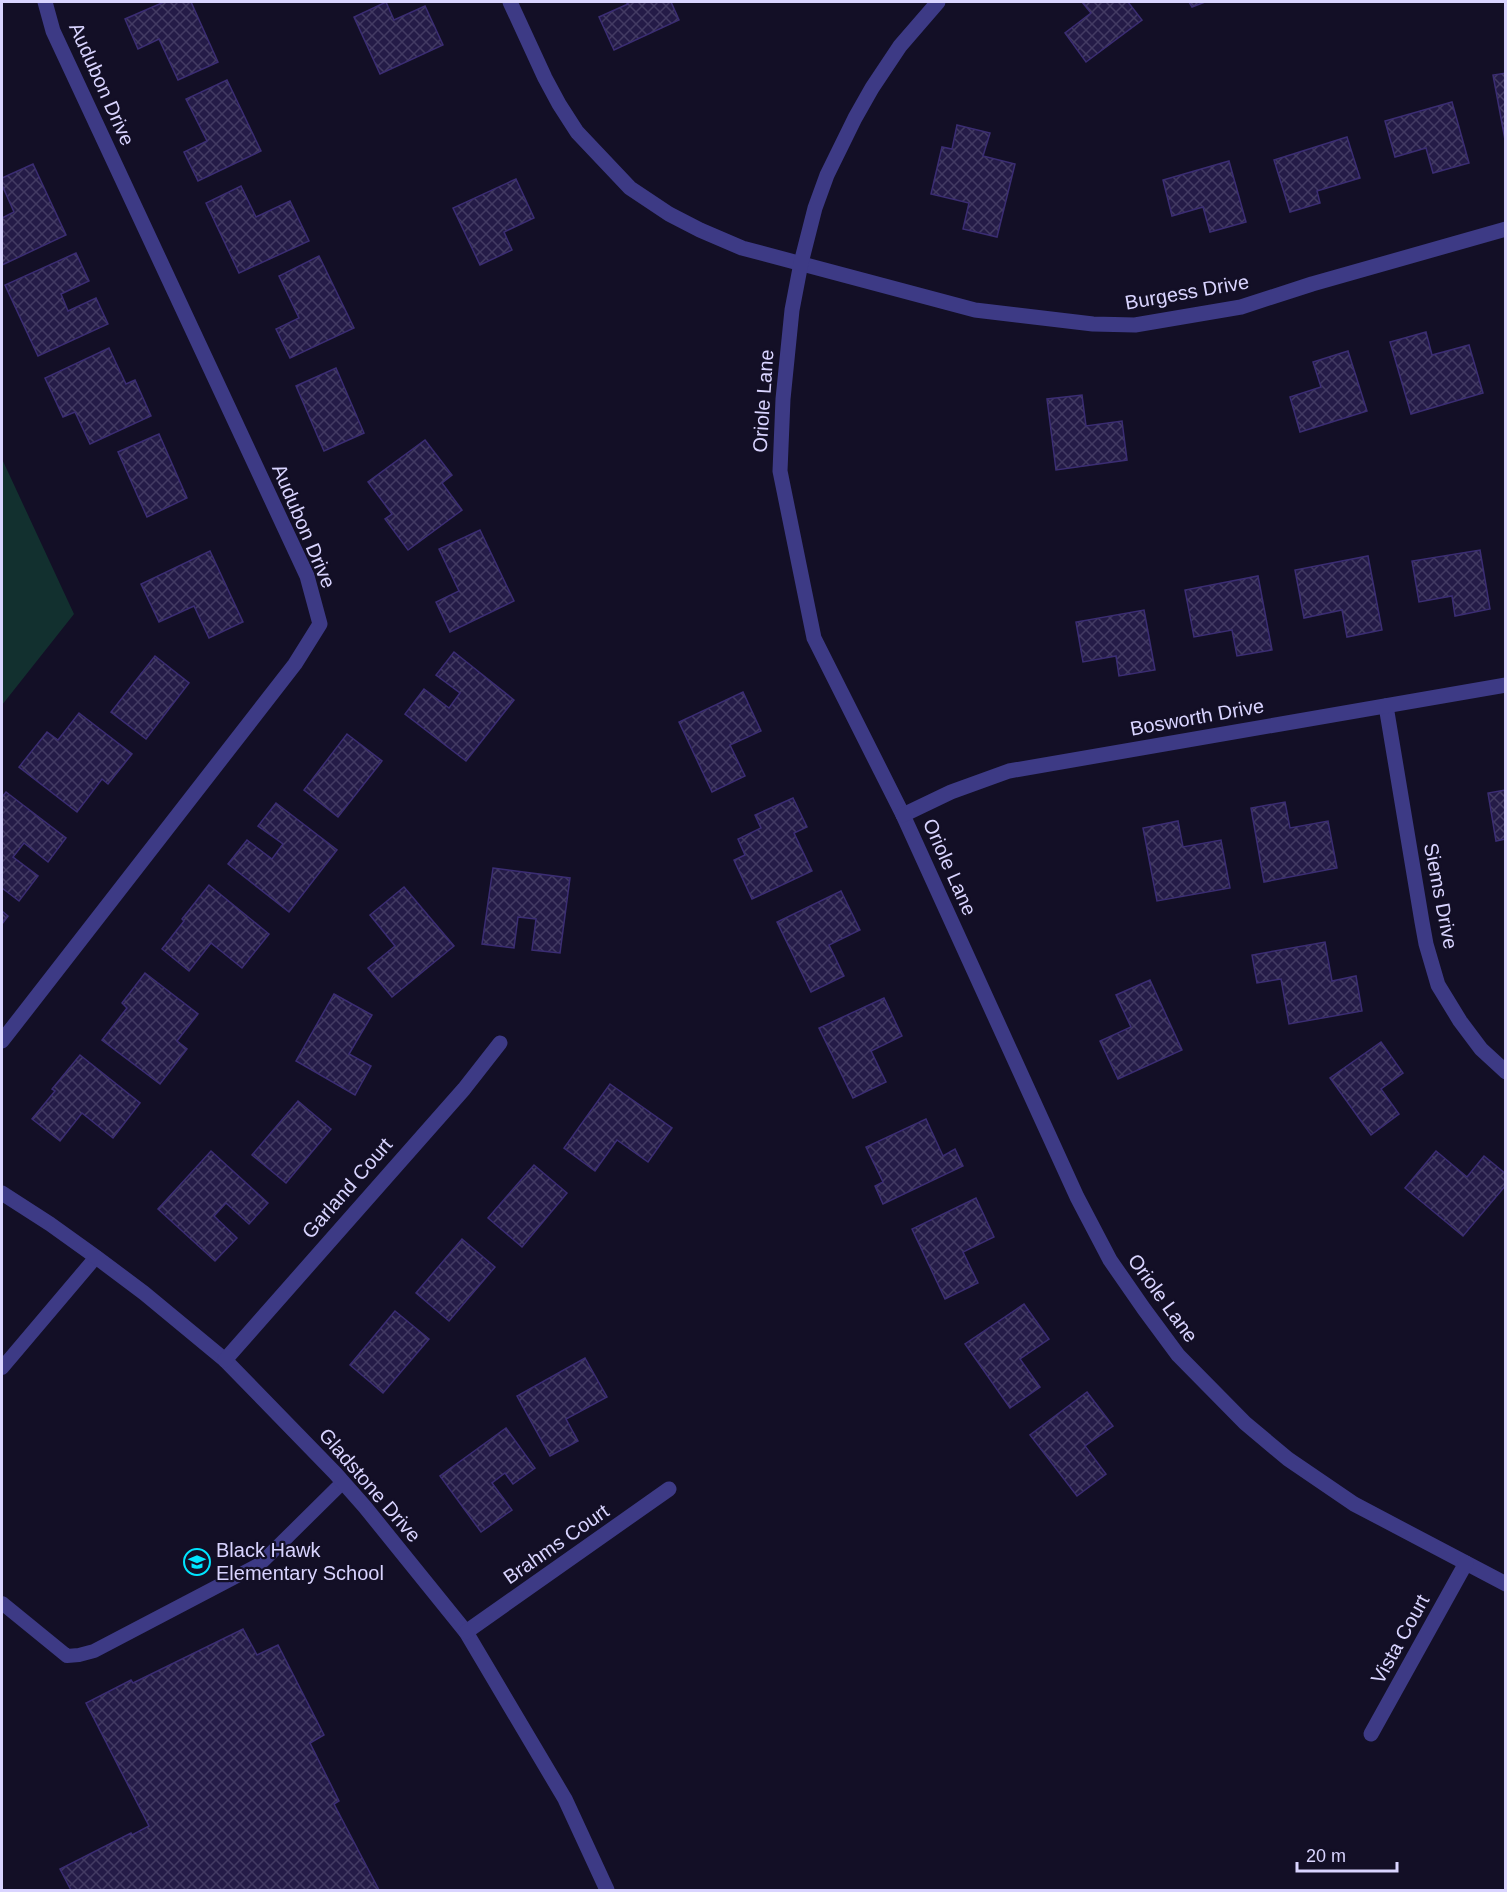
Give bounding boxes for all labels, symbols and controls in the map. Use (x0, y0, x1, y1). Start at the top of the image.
street label: Audubon Drive (65, 19, 139, 149)
street label: Burgess Drive (1123, 270, 1251, 314)
street label: Oriole Lane (748, 349, 778, 453)
street label: Audubon Drive (268, 461, 340, 591)
street label: Bosworth Drive (1128, 694, 1266, 740)
street label: Oriole Lane (919, 815, 981, 919)
street label: Siems Drive (1420, 841, 1462, 951)
street label: Garland Court (297, 1133, 397, 1243)
street label: Oriole Lane (1124, 1250, 1202, 1346)
street label: Gladstone Drive (315, 1424, 425, 1546)
street label: Brahms Court (499, 1499, 613, 1588)
place label: Black Hawk Elementary School (216, 1539, 384, 1584)
school or university icon: Black Hawk Elementary School (182, 1547, 212, 1577)
street label: Vista Court (1366, 1590, 1434, 1687)
scale bar (1297, 1835, 1398, 1873)
text: 20 m (1306, 1846, 1346, 1866)

